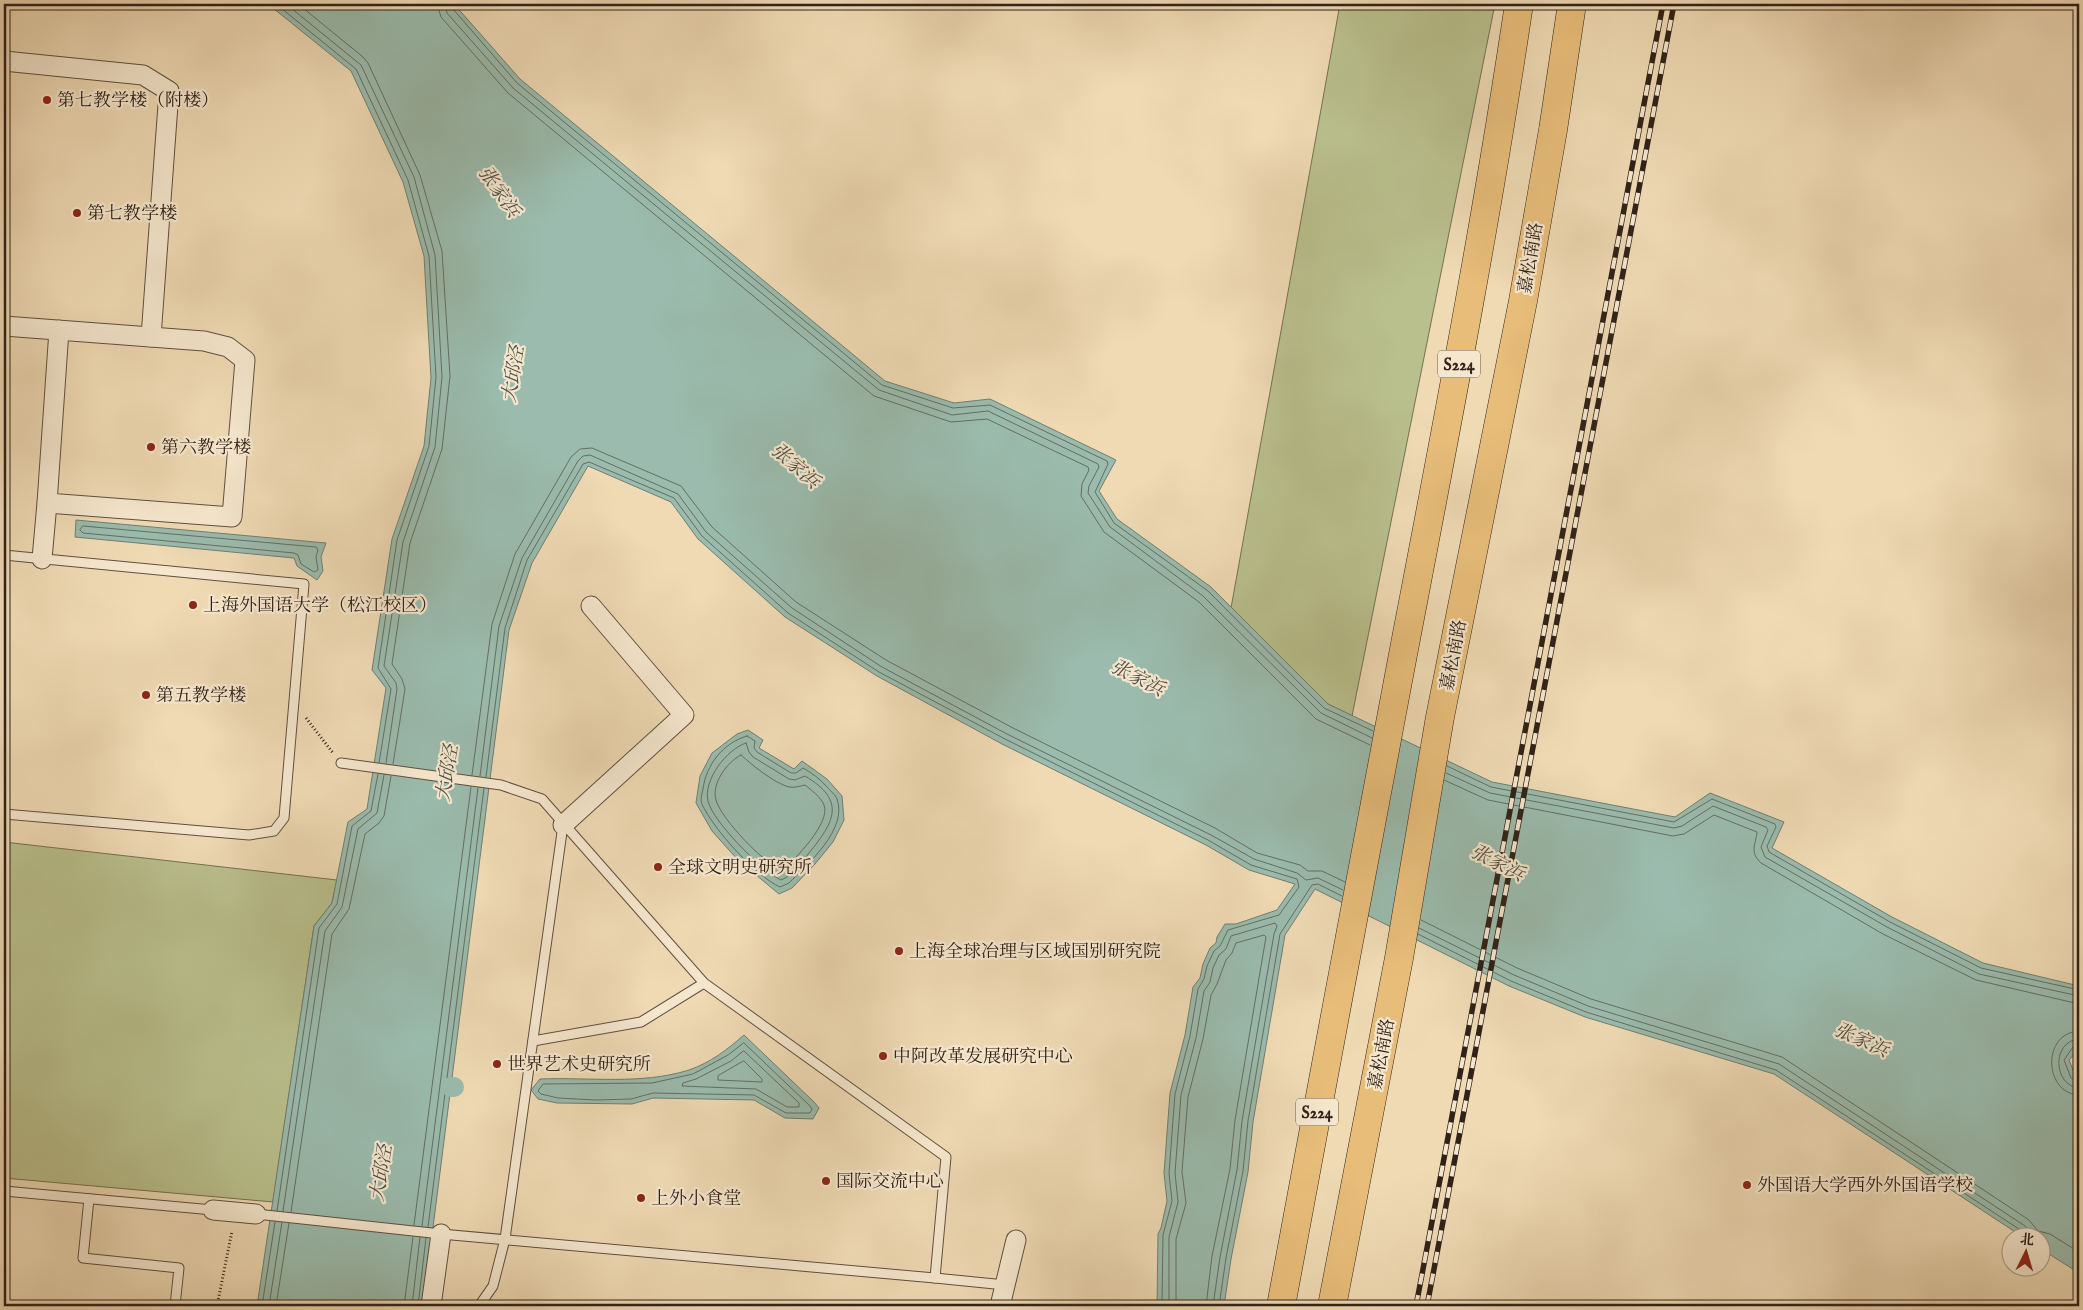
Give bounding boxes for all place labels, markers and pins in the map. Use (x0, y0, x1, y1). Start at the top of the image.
place label: 第七教学楼（附楼） (57, 90, 219, 113)
marker: 第七教学楼（附楼） (41, 94, 53, 106)
place label: 第七教学楼 (87, 203, 177, 226)
marker: 第七教学楼 (71, 207, 83, 219)
place label: 第六教学楼 (161, 437, 251, 460)
marker: 第六教学楼 (145, 441, 157, 453)
place label: 上海外国语大学（松江校区） (203, 595, 437, 618)
marker: 上海外国语大学（松江校区） (187, 599, 199, 611)
place label: 第五教学楼 (156, 685, 246, 708)
marker: 第五教学楼 (140, 689, 152, 701)
place label: 全球文明史研究所 (668, 857, 812, 880)
marker: 全球文明史研究所 (652, 861, 664, 873)
place label: 上海全球冶理与区域国别研究院 (909, 941, 1161, 964)
marker: 上海全球冶理与区域国别研究院 (893, 945, 905, 957)
place label: 中阿改革发展研究中心 (893, 1046, 1073, 1069)
marker: 中阿改革发展研究中心 (877, 1050, 889, 1062)
place label: 世界艺术史研究所 (507, 1054, 651, 1077)
marker: 世界艺术史研究所 (491, 1058, 503, 1070)
place label: 国际交流中心 (836, 1171, 944, 1194)
marker: 国际交流中心 (820, 1175, 832, 1187)
place label: 外国语大学西外外国语学校 (1757, 1175, 1973, 1198)
marker: 外国语大学西外外国语学校 (1741, 1179, 1753, 1191)
place label: 上外小食堂 (651, 1188, 741, 1211)
marker: 上外小食堂 (635, 1192, 647, 1204)

